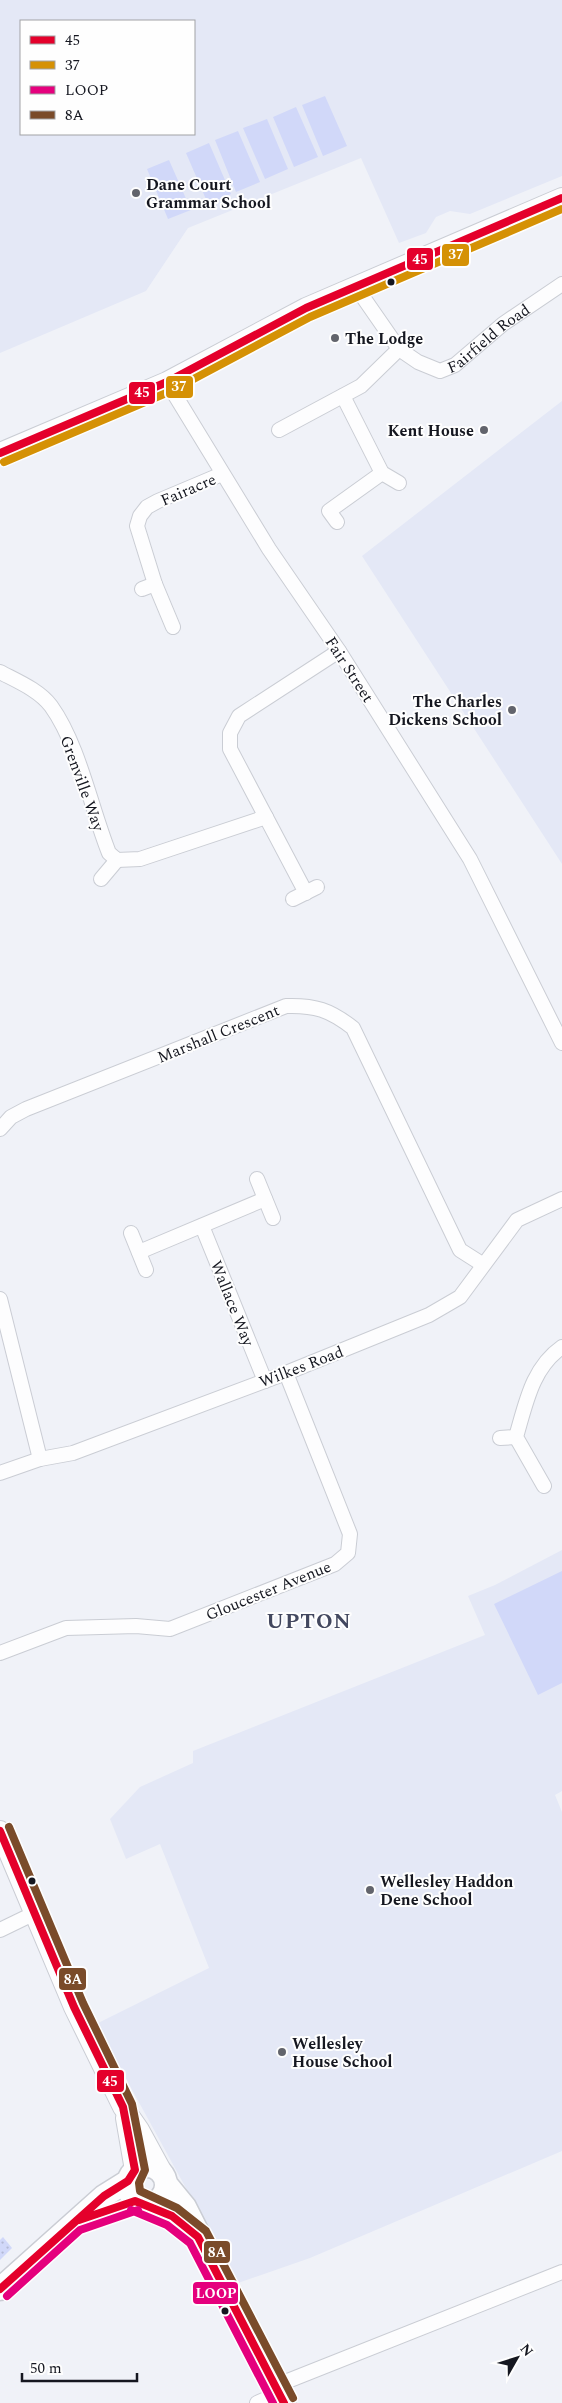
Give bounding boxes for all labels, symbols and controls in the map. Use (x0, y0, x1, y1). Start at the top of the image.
legend (20, 20, 195, 135)
text: 45 (65, 29, 80, 52)
text: 37 (65, 54, 80, 77)
text: LOOP (65, 79, 108, 102)
text: 8A (65, 104, 84, 127)
place label: Dane Court Grammar School (146, 173, 271, 215)
marker: Dane Court Grammar School (130, 187, 142, 199)
line badge: 37 (441, 243, 470, 267)
text: 37 (448, 244, 464, 265)
line badge: 45 (406, 247, 434, 271)
text: 45 (412, 249, 428, 270)
unlabelled marker (386, 277, 396, 287)
street label: Fairfield Road (444, 298, 535, 380)
place label: The Lodge (345, 327, 423, 351)
marker: The Lodge (329, 332, 341, 344)
line badge: 37 (165, 375, 194, 399)
text: 37 (171, 376, 187, 397)
line badge: 45 (128, 381, 156, 405)
text: 45 (134, 382, 150, 403)
place label: Kent House (387, 419, 474, 443)
marker: Kent House (478, 424, 490, 436)
street label: Fairacre (157, 467, 220, 512)
street label: Fair Street (319, 632, 380, 708)
place label: The Charles Dickens School (388, 690, 502, 732)
marker: The Charles Dickens School (506, 704, 518, 716)
street label: Grenville Way (54, 732, 111, 836)
street label: Marshall Crescent (154, 998, 283, 1069)
street label: Wallace Way (204, 1257, 261, 1351)
street label: Wilkes Road (256, 1340, 347, 1394)
street label: Gloucester Avenue (202, 1555, 335, 1627)
district label: UPTON (266, 1606, 352, 1638)
place label: Wellesley Haddon Dene School (380, 1870, 513, 1912)
unlabelled marker (27, 1876, 37, 1886)
marker: Wellesley Haddon Dene School (364, 1884, 376, 1896)
line badge: 8A (58, 1967, 87, 1991)
text: 8A (64, 1969, 83, 1990)
place label: Wellesley House School (292, 2032, 392, 2074)
marker: Wellesley House School (276, 2046, 288, 2058)
line badge: 45 (96, 2069, 125, 2093)
text: 45 (102, 2071, 118, 2092)
line badge: 8A (203, 2240, 231, 2264)
text: 8A (208, 2242, 227, 2263)
line badge: LOOP (192, 2281, 239, 2305)
text: LOOP (195, 2283, 237, 2304)
unlabelled marker (220, 2306, 230, 2316)
north arrow (492, 2333, 542, 2383)
text: N (515, 2339, 538, 2361)
scale bar (22, 2350, 138, 2382)
text: 50 m (30, 2357, 62, 2380)

